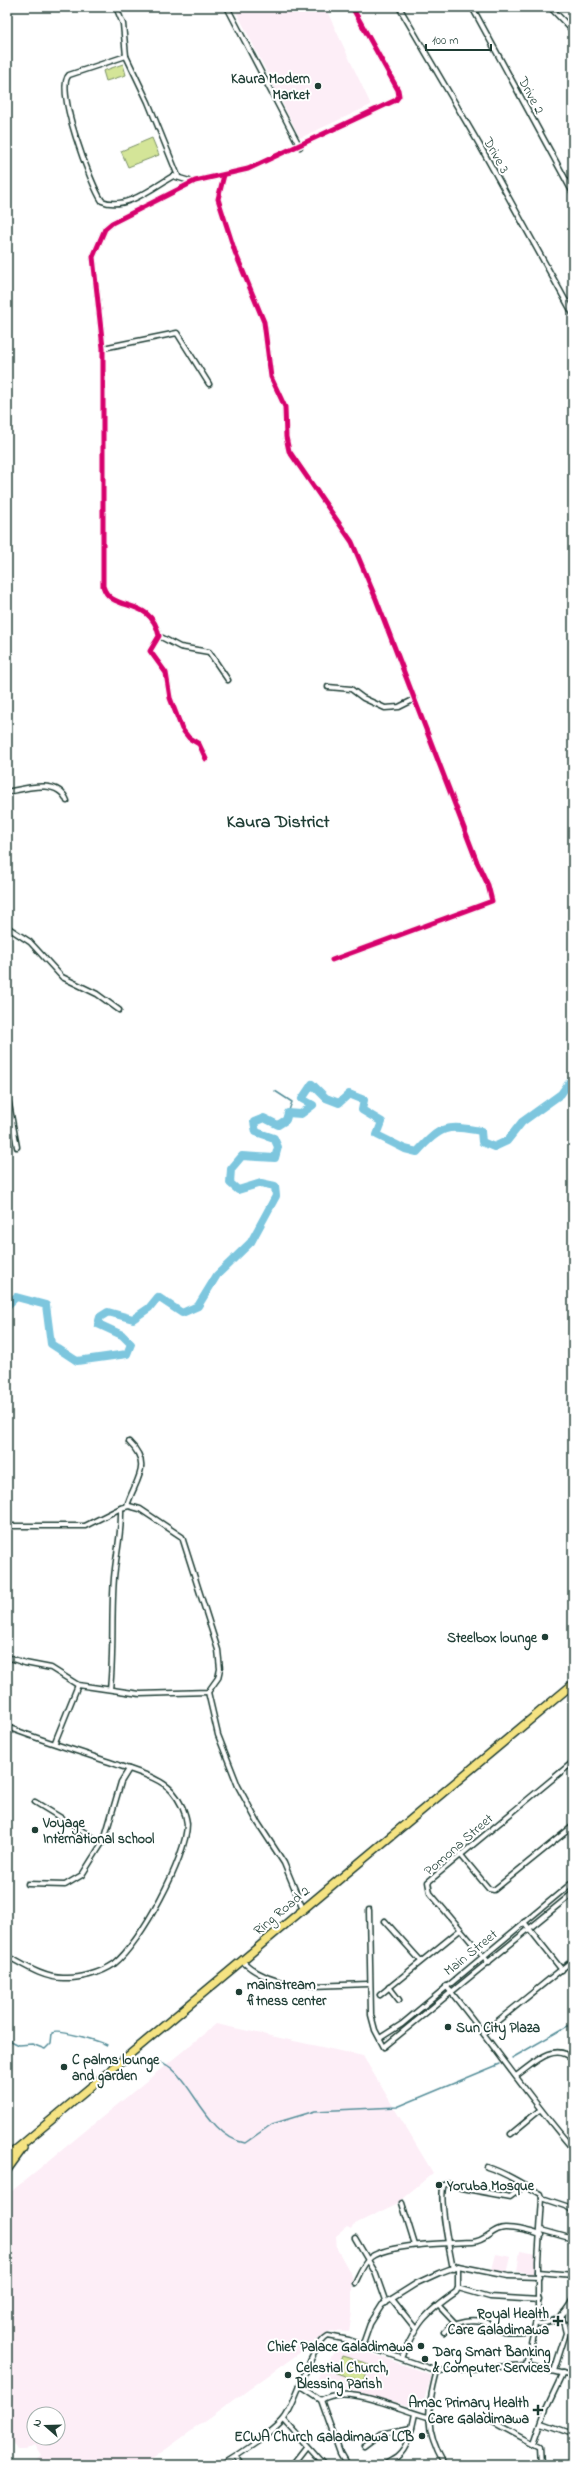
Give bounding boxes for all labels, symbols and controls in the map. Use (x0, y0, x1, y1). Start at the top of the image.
scale bar (426, 26, 491, 52)
text: 100 m (432, 32, 459, 50)
place label: Kaura Modern Market (231, 69, 310, 106)
street label: Drive 2 (512, 72, 549, 118)
marker: Kaura Modern Market (313, 81, 323, 91)
street label: Drive 3 (477, 133, 514, 178)
district label: Kaura District (226, 810, 330, 836)
place label: Steelbox lounge (447, 1628, 538, 1651)
marker: Steelbox lounge (540, 1632, 550, 1642)
street label: Pomona Street (420, 1809, 499, 1881)
place label: Voyage International school (42, 1813, 155, 1850)
marker: Voyage International school (30, 1825, 40, 1835)
street label: Ring Road 2 (249, 1881, 315, 1942)
street label: Main Street (439, 1925, 503, 1982)
place label: mainstream fitness center (246, 1975, 327, 2012)
marker: mainstream fitness center (234, 1987, 244, 1997)
place label: Sun City Plaza (456, 2018, 541, 2041)
marker: Sun City Plaza (443, 2022, 453, 2032)
place label: C palms lounge and garden (72, 2050, 160, 2089)
marker: C palms lounge and garden (59, 2062, 69, 2072)
place label: Yoruba Mosque (446, 2176, 535, 2197)
marker: Yoruba Mosque (434, 2180, 444, 2190)
place label: Royal Health Care Galadimawa (448, 2304, 549, 2341)
marker: Royal Health Care Galadimawa (552, 2315, 564, 2327)
place label: Chief Palace Galadimawa (267, 2337, 413, 2358)
marker: Chief Palace Galadimawa (416, 2341, 426, 2351)
place label: Darg Smart Banking & Computer Services (432, 2342, 551, 2379)
marker: Darg Smart Banking & Computer Services (420, 2354, 430, 2364)
place label: Celestial Church, Blessing Parish (295, 2358, 389, 2397)
marker: Celestial Church, Blessing Parish (283, 2370, 293, 2380)
place label: Amac Primary Health Care Galadimawa (408, 2393, 529, 2430)
marker: Amac Primary Health Care Galadimawa (532, 2404, 544, 2416)
north arrow (26, 2406, 66, 2446)
text: N (29, 2417, 46, 2429)
place label: ECWA Church Galadimawa LCB (234, 2427, 415, 2448)
marker: ECWA Church Galadimawa LCB (417, 2431, 427, 2441)

